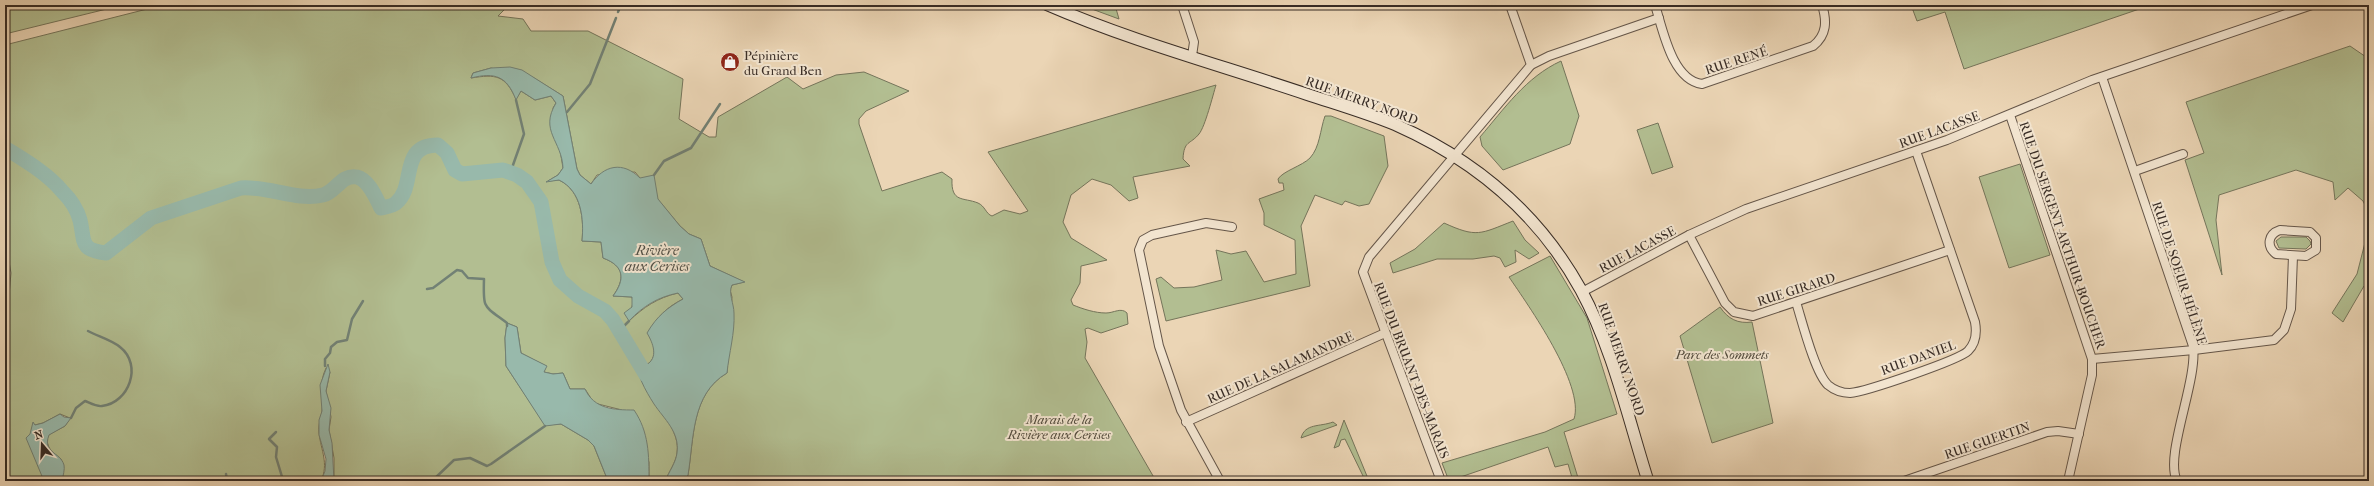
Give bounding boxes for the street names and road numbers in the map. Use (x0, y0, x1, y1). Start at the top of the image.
street label: RUE RENÉ (1703, 43, 1769, 78)
street label: RUE MERRY NORD (1304, 73, 1420, 128)
street label: RUE LACASSE (1897, 108, 1982, 151)
street label: RUE DU SERGENT-ARTHUR-BOUCHER (2016, 119, 2109, 351)
street label: RUE DE SOEUR-HÉLÈNE (2149, 200, 2210, 347)
street label: RUE LACASSE (1596, 223, 1678, 276)
street label: RUE GIRARD (1755, 270, 1837, 309)
street label: RUE DU BRUANT-DES-MARAIS (1371, 280, 1452, 461)
street label: RUE MERRY NORD (1595, 301, 1648, 418)
street label: RUE DE LA SALAMANDRE (1205, 328, 1356, 407)
street label: RUE DANIEL (1879, 337, 1958, 378)
street label: RUE GUERTIN (1942, 419, 2032, 462)

